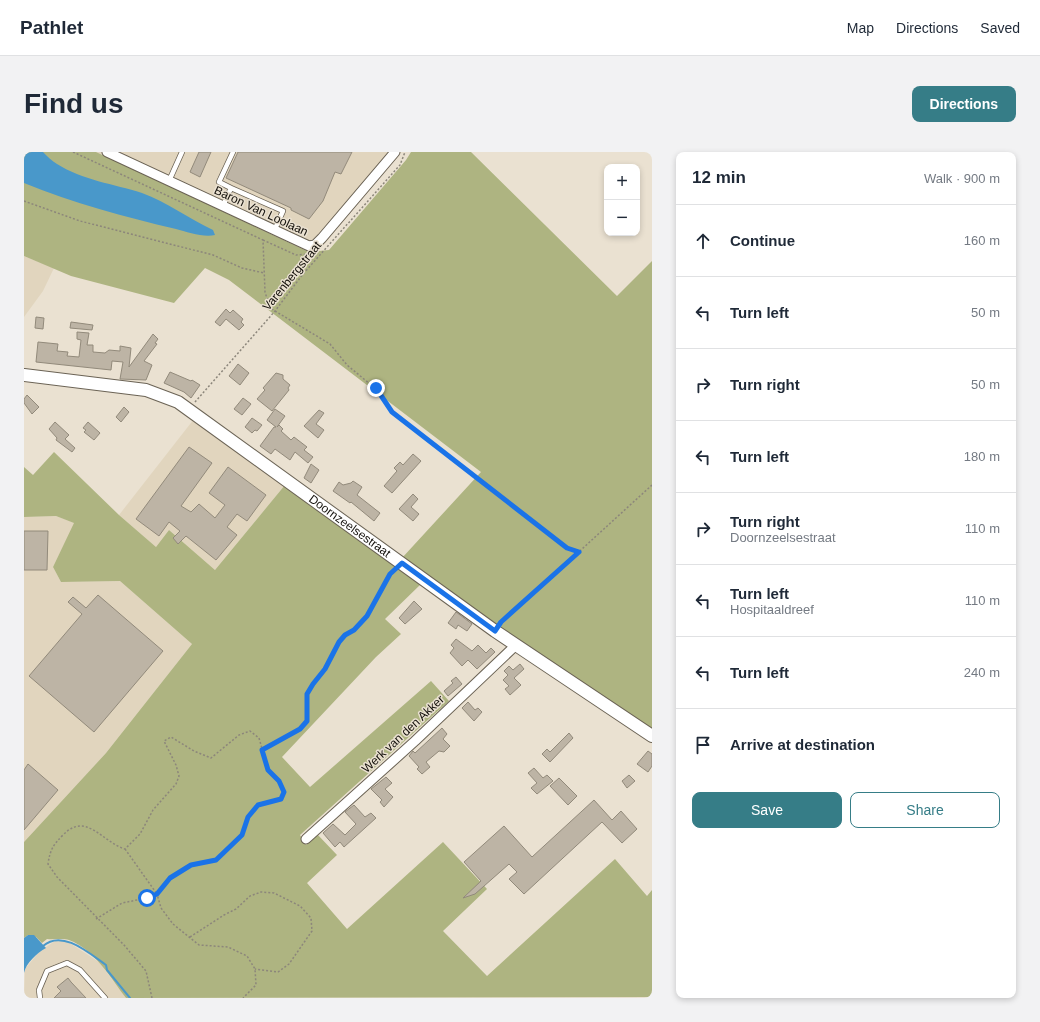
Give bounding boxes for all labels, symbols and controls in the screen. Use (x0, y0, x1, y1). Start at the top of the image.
text: Pathlet (20, 17, 83, 38)
text: Map (847, 20, 874, 36)
text: Directions (896, 20, 958, 36)
text: Saved (980, 20, 1020, 36)
button: Directions (912, 86, 1016, 122)
text: Find us (24, 88, 124, 119)
map controls (604, 164, 640, 236)
button: + (604, 164, 640, 200)
text: 12 min (692, 168, 746, 187)
text: Walk · 900 m (924, 171, 1000, 186)
street label: Baron Van Loolaan (212, 183, 310, 239)
button: − (604, 200, 640, 236)
icon: ahead (692, 230, 714, 252)
text: Continue (730, 232, 795, 249)
text: 160 m (964, 233, 1000, 248)
street label: Varenbergstraat (260, 238, 325, 314)
icon: left (692, 302, 714, 324)
text: Turn left (730, 304, 789, 321)
text: 50 m (971, 305, 1000, 320)
icon: right (692, 374, 714, 396)
text: Turn right (730, 376, 800, 393)
text: 50 m (971, 377, 1000, 392)
route end (367, 379, 385, 397)
icon: left (692, 446, 714, 468)
text: Turn left (730, 448, 789, 465)
text: 180 m (964, 449, 1000, 464)
street label: Doornzeelsestraat (306, 492, 394, 561)
text: Turn right (730, 513, 800, 530)
icon: right (692, 518, 714, 540)
text: 110 m (965, 521, 1000, 536)
text: Doornzeelsestraat (730, 530, 836, 545)
text: Turn left (730, 585, 789, 602)
icon: left (692, 590, 714, 612)
text: 110 m (965, 593, 1000, 608)
text: Hospitaaldreef (730, 602, 814, 617)
icon: left (692, 662, 714, 684)
text: Turn left (730, 664, 789, 681)
text: 240 m (964, 665, 1000, 680)
street label: Werk van den Akker (359, 692, 447, 776)
icon: arrive (692, 734, 714, 756)
text: Arrive at destination (730, 736, 875, 753)
button: Save (692, 792, 842, 828)
button: Share (850, 792, 1000, 828)
route start (138, 889, 156, 907)

